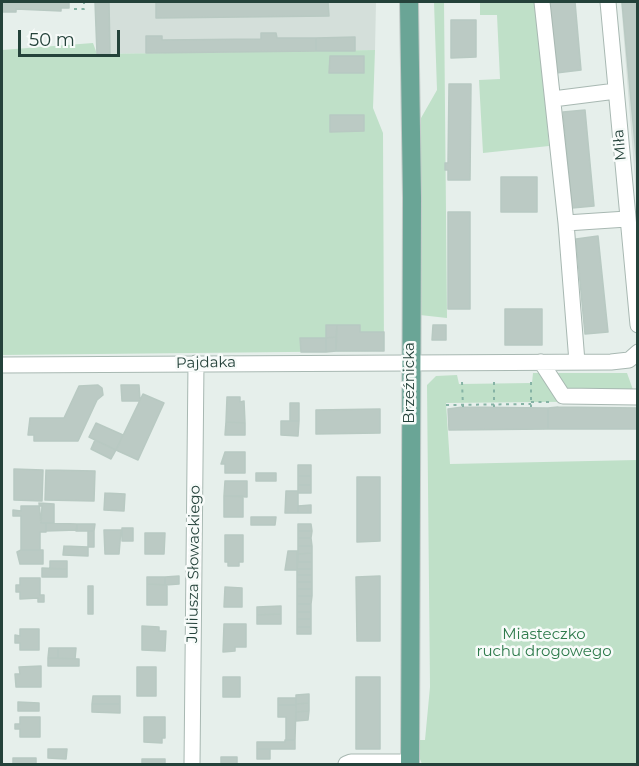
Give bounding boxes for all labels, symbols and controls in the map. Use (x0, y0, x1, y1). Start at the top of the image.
scale bar (21, 18, 123, 56)
text: 50 m (29, 29, 75, 51)
street label: Miła (610, 129, 630, 161)
street label: Brzeźnicka (401, 342, 419, 424)
street label: Pajdaka (176, 353, 236, 373)
street label: Juliusza Słowackiego (184, 485, 204, 643)
park label: Miasteczko ruchu drogowego (476, 626, 612, 661)

